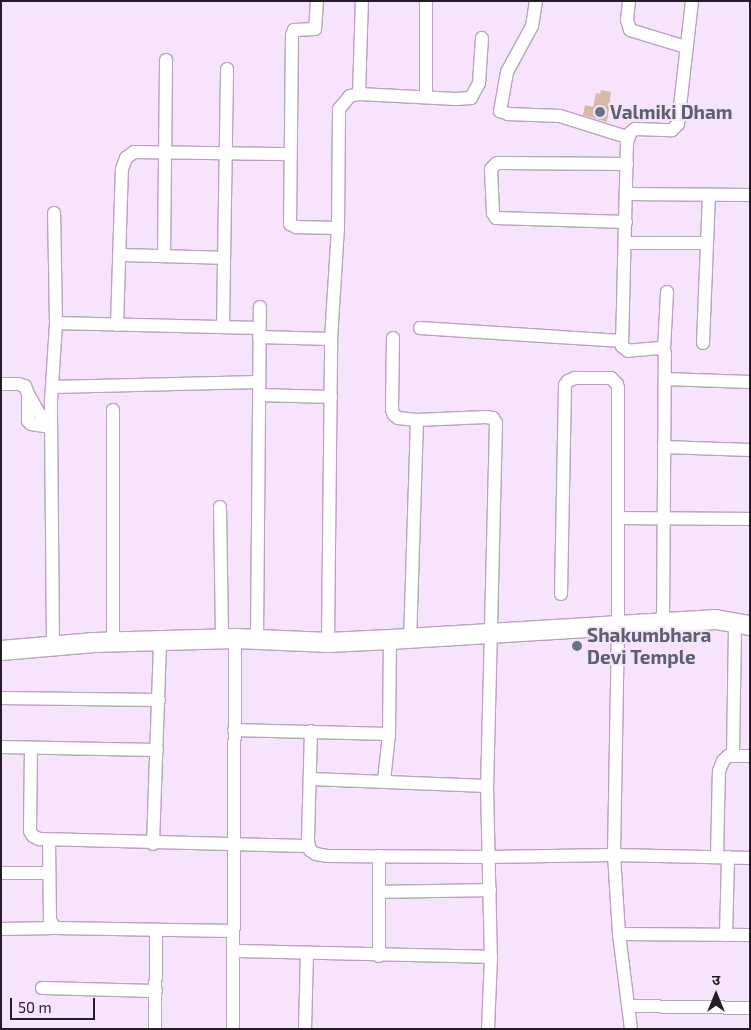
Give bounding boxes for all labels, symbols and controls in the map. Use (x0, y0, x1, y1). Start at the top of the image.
place label: Valmiki Dham (610, 101, 733, 123)
marker: Valmiki Dham (594, 106, 606, 118)
place label: Shakumbhara Devi Temple (587, 624, 711, 668)
marker: Shakumbhara Devi Temple (571, 640, 583, 652)
north arrow (691, 970, 741, 1020)
text: उ (712, 971, 720, 988)
scale bar (12, 988, 98, 1020)
text: 50 m (18, 998, 52, 1016)

